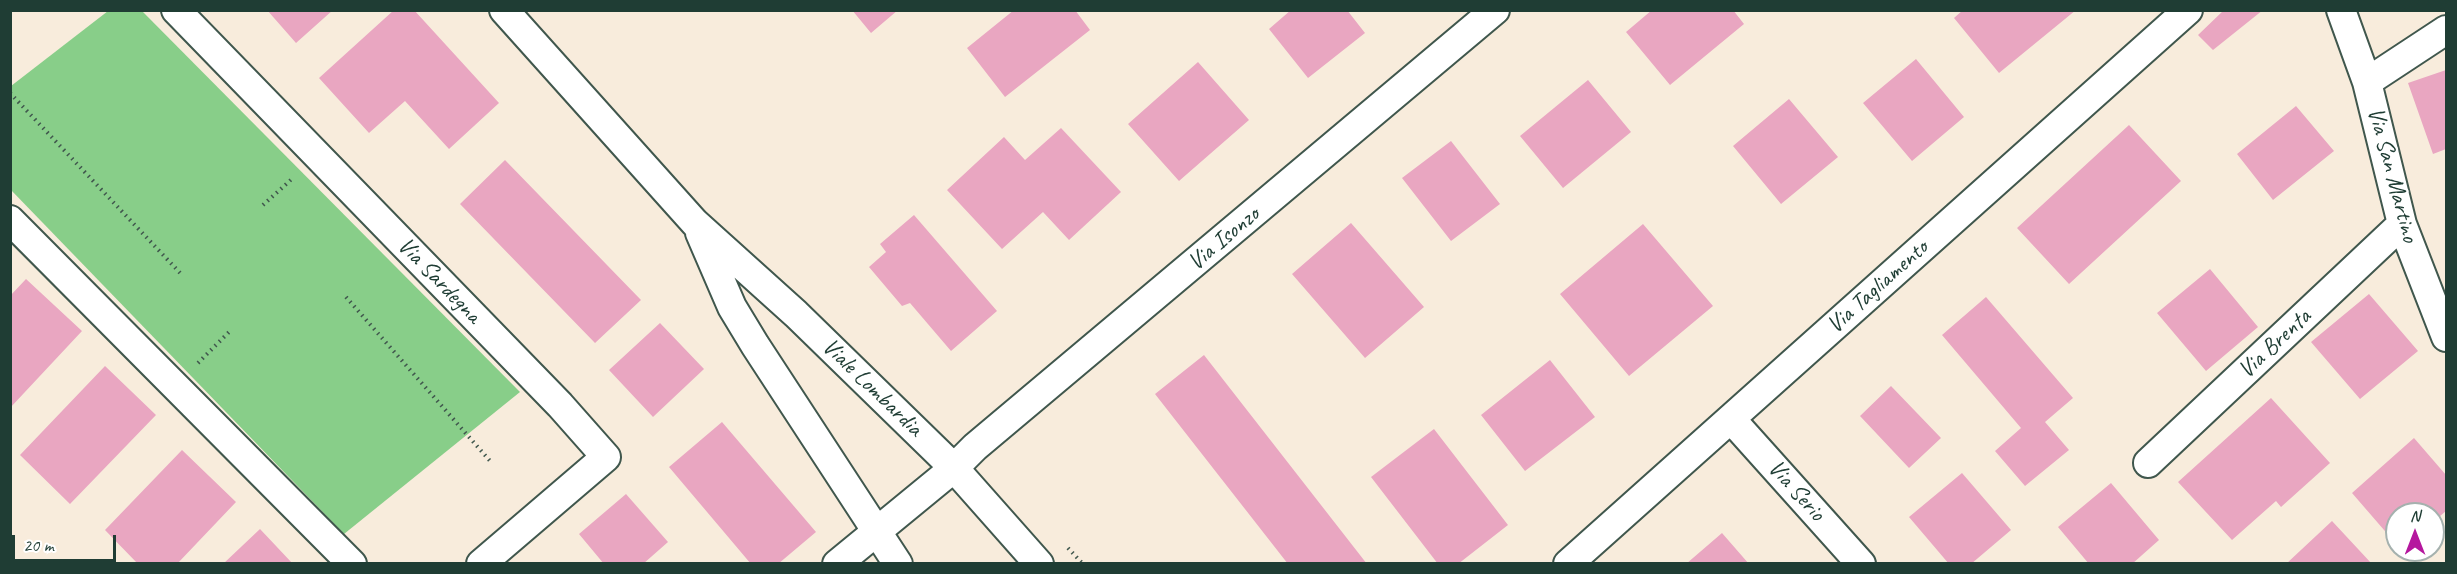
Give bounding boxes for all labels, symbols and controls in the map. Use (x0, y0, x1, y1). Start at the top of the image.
street label: Via San Martino (2360, 104, 2424, 246)
street label: Via Isonzo (1182, 201, 1266, 277)
street label: Via Sardegna (391, 232, 487, 330)
street label: Via Tagliamento (1821, 234, 1935, 340)
street label: Via Brenta (2233, 303, 2317, 385)
street label: Viale Lombardia (816, 333, 928, 443)
street label: Via Serio (1761, 455, 1831, 527)
north arrow (2385, 502, 2445, 562)
text: N (2410, 506, 2420, 526)
scale bar (15, 523, 118, 561)
text: 20 m (23, 534, 54, 556)

